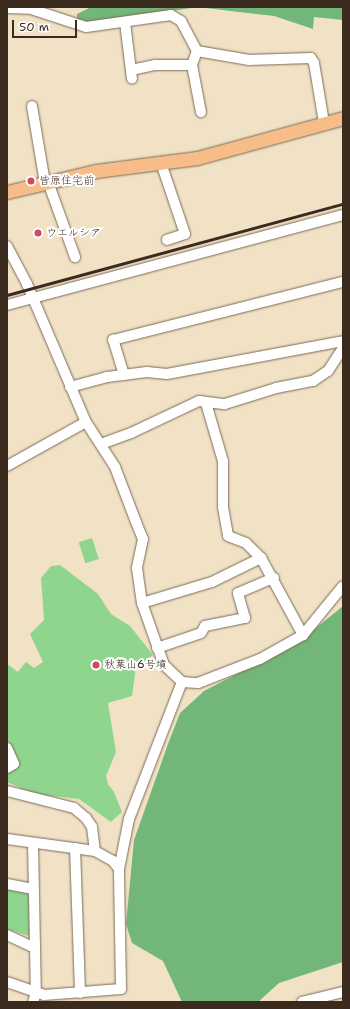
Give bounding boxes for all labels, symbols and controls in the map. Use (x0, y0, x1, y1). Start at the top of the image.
scale bar (14, 12, 79, 38)
text: 50 m (19, 19, 49, 35)
place label: 皆原住宅前 (39, 174, 94, 188)
marker: 皆原住宅前 (26, 176, 36, 186)
place label: ウエルシア (46, 226, 101, 240)
marker: ウエルシア (33, 228, 43, 238)
place label: 秋葉山6号墳 (104, 658, 167, 672)
marker: 秋葉山6号墳 (91, 660, 101, 670)

